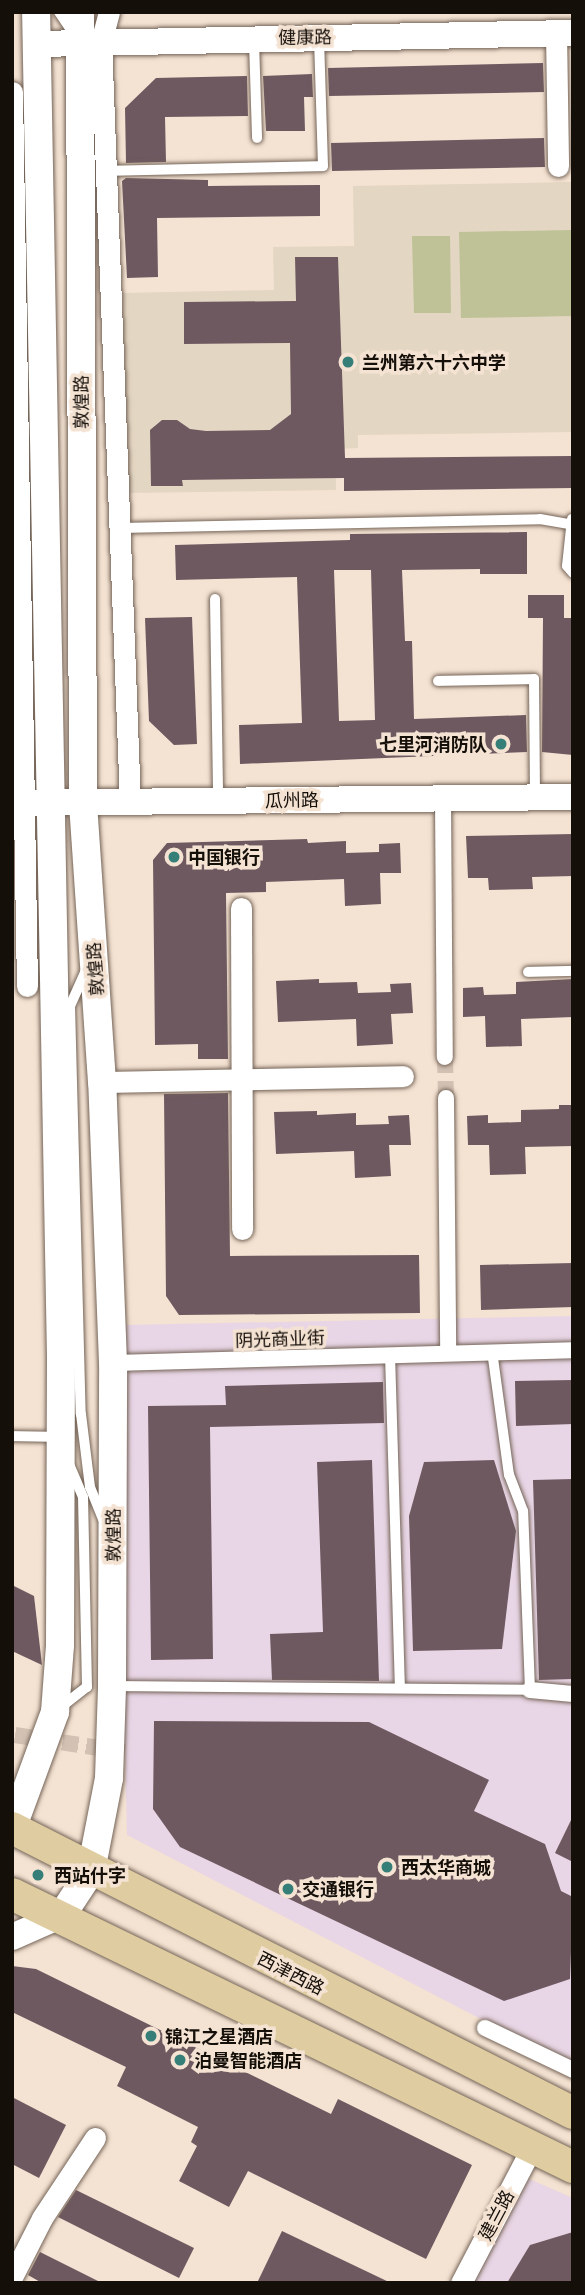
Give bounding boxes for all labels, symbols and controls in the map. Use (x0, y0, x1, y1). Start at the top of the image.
street label: 健康路 (278, 26, 332, 48)
place label: 兰州第六十六中学 (362, 351, 506, 373)
marker: 兰州第六十六中学 (340, 354, 356, 370)
street label: 敦煌路 (70, 375, 92, 429)
place label: 七里河消防队 (379, 733, 487, 755)
marker: 七里河消防队 (493, 736, 509, 752)
street label: 瓜州路 (265, 789, 319, 811)
place label: 中国银行 (188, 846, 260, 868)
marker: 中国银行 (166, 849, 182, 865)
street label: 敦煌路 (82, 941, 108, 997)
street label: 阴光商业街 (235, 1327, 325, 1351)
street label: 敦煌路 (102, 1508, 124, 1562)
place label: 西太华商城 (401, 1856, 491, 1878)
marker: 西太华商城 (379, 1859, 395, 1875)
place label: 西站什字 (54, 1864, 126, 1886)
marker: 西站什字 (28, 1865, 48, 1885)
place label: 交通银行 (302, 1878, 374, 1900)
marker: 交通银行 (280, 1881, 296, 1897)
street label: 西津西路 (254, 1947, 328, 1999)
place label: 锦江之星酒店 (165, 2025, 273, 2047)
marker: 锦江之星酒店 (143, 2028, 159, 2044)
place label: 泊曼智能酒店 (194, 2049, 302, 2071)
marker: 泊曼智能酒店 (172, 2052, 188, 2068)
street label: 建兰路 (474, 2186, 518, 2244)

